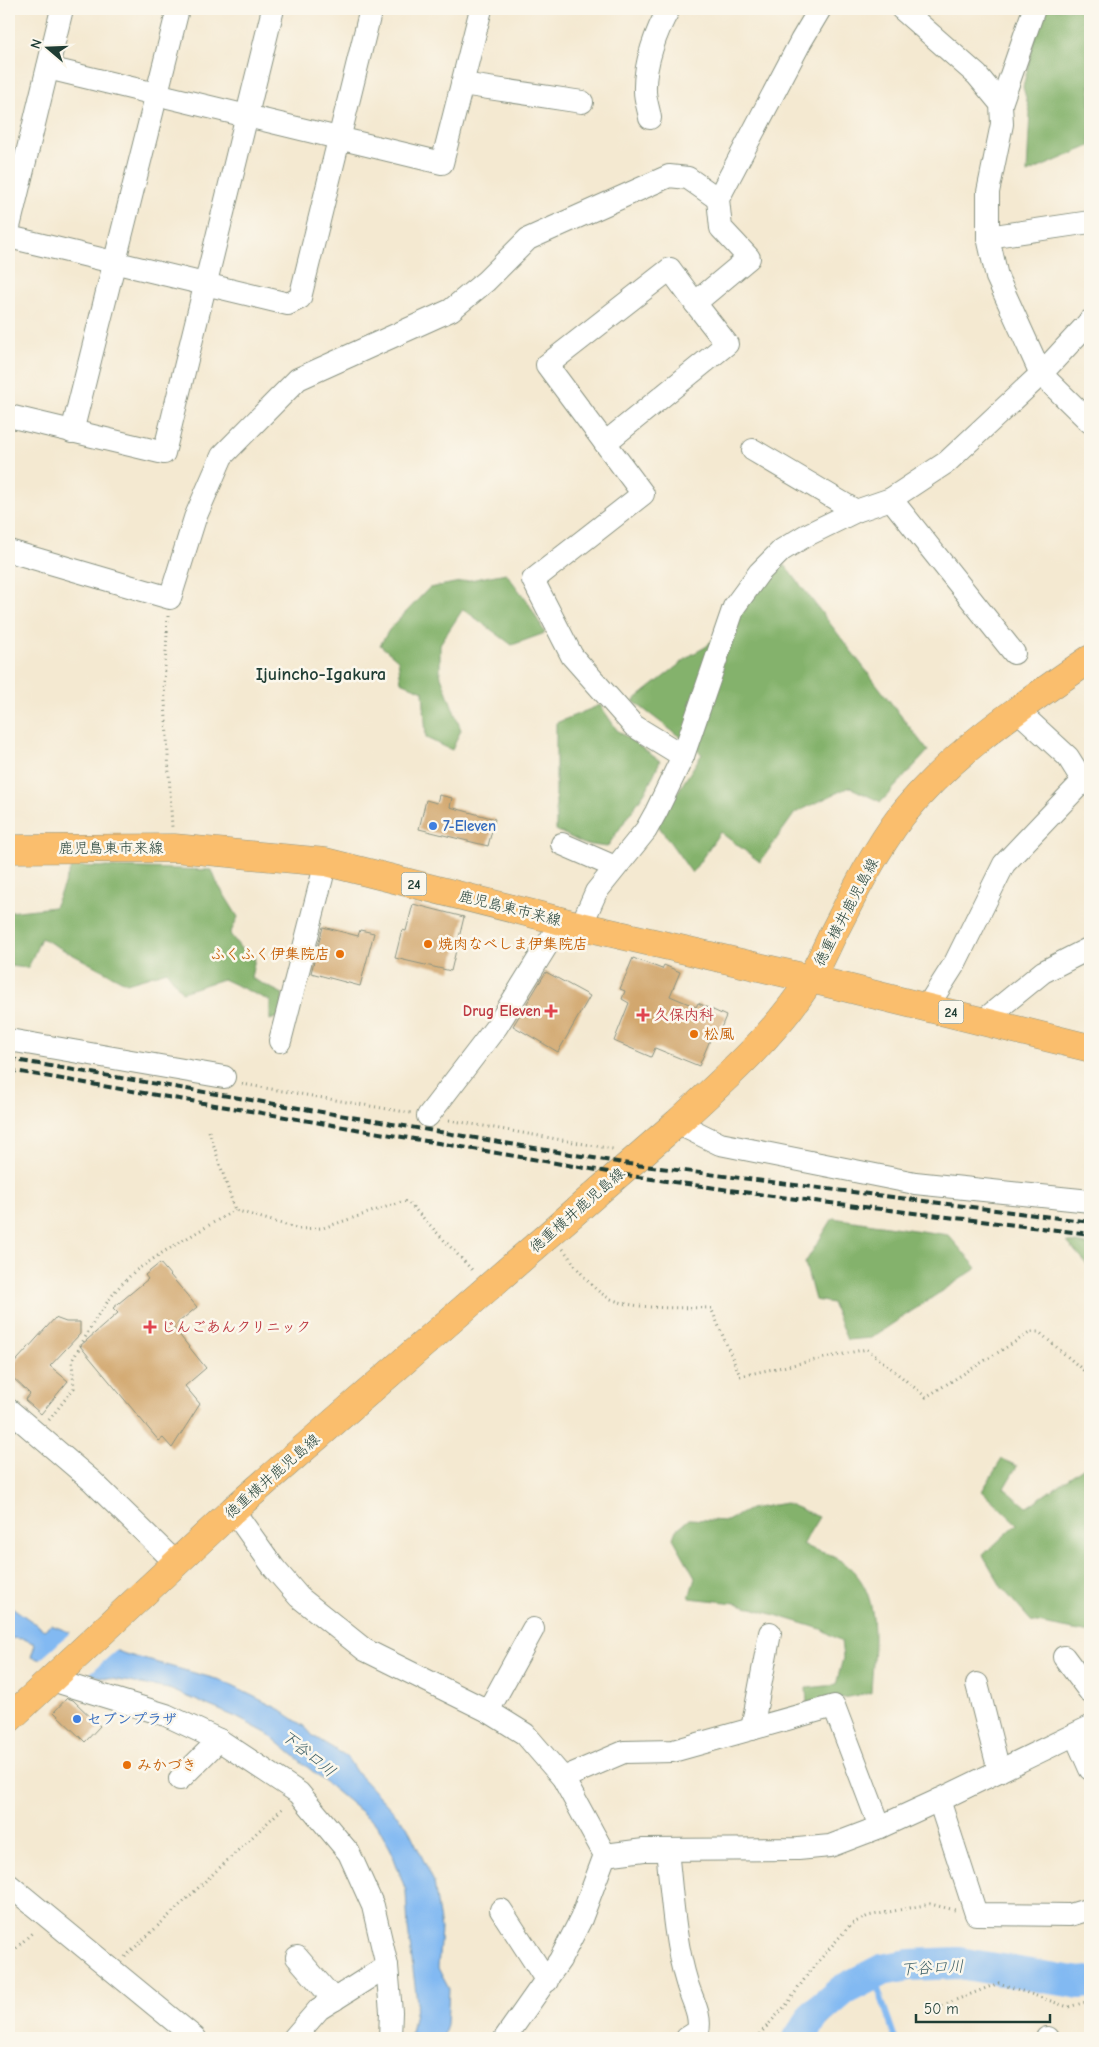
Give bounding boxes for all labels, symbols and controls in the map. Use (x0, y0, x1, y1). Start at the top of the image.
north arrow (22, 22, 72, 72)
text: N (27, 37, 46, 51)
district label: Ijuincho-Igakura (256, 664, 386, 685)
place label: 7-Eleven (443, 817, 496, 835)
marker: 7-Eleven (427, 820, 439, 832)
street label: 鹿児島東市来線 (58, 839, 164, 857)
street label: 徳重横井鹿児島線 (810, 855, 882, 969)
road number: 24 (402, 872, 426, 896)
street label: 鹿児島東市来線 (457, 887, 563, 929)
place label: 焼肉なべしま伊集院店 (438, 935, 588, 953)
marker: 焼肉なべしま伊集院店 (422, 938, 434, 950)
place label: ふくふく伊集院店 (210, 945, 330, 963)
marker: ふくふく伊集院店 (334, 948, 346, 960)
road number: 24 (938, 1000, 964, 1024)
place label: Drug Eleven (463, 1002, 541, 1020)
marker: Drug Eleven (545, 1005, 557, 1017)
place label: 久保内科 (654, 1006, 714, 1024)
marker: 久保内科 (636, 1008, 650, 1022)
place label: 松風 (704, 1025, 734, 1043)
marker: 松風 (688, 1028, 700, 1040)
street label: 徳重横井鹿児島線 (526, 1164, 628, 1256)
place label: じんごあんクリニック (161, 1318, 311, 1336)
marker: じんごあんクリニック (143, 1320, 157, 1334)
street label: 徳重横井鹿児島線 (221, 1430, 323, 1522)
place label: セブンプラザ (87, 1710, 177, 1728)
marker: セブンプラザ (71, 1713, 83, 1725)
water label: 下谷口川 (278, 1727, 339, 1781)
place label: みかづき (137, 1756, 197, 1774)
marker: みかづき (121, 1759, 133, 1771)
water label: 下谷口川 (900, 1957, 964, 1979)
scale bar (916, 1992, 1050, 2024)
text: 50 m (924, 2000, 959, 2018)

